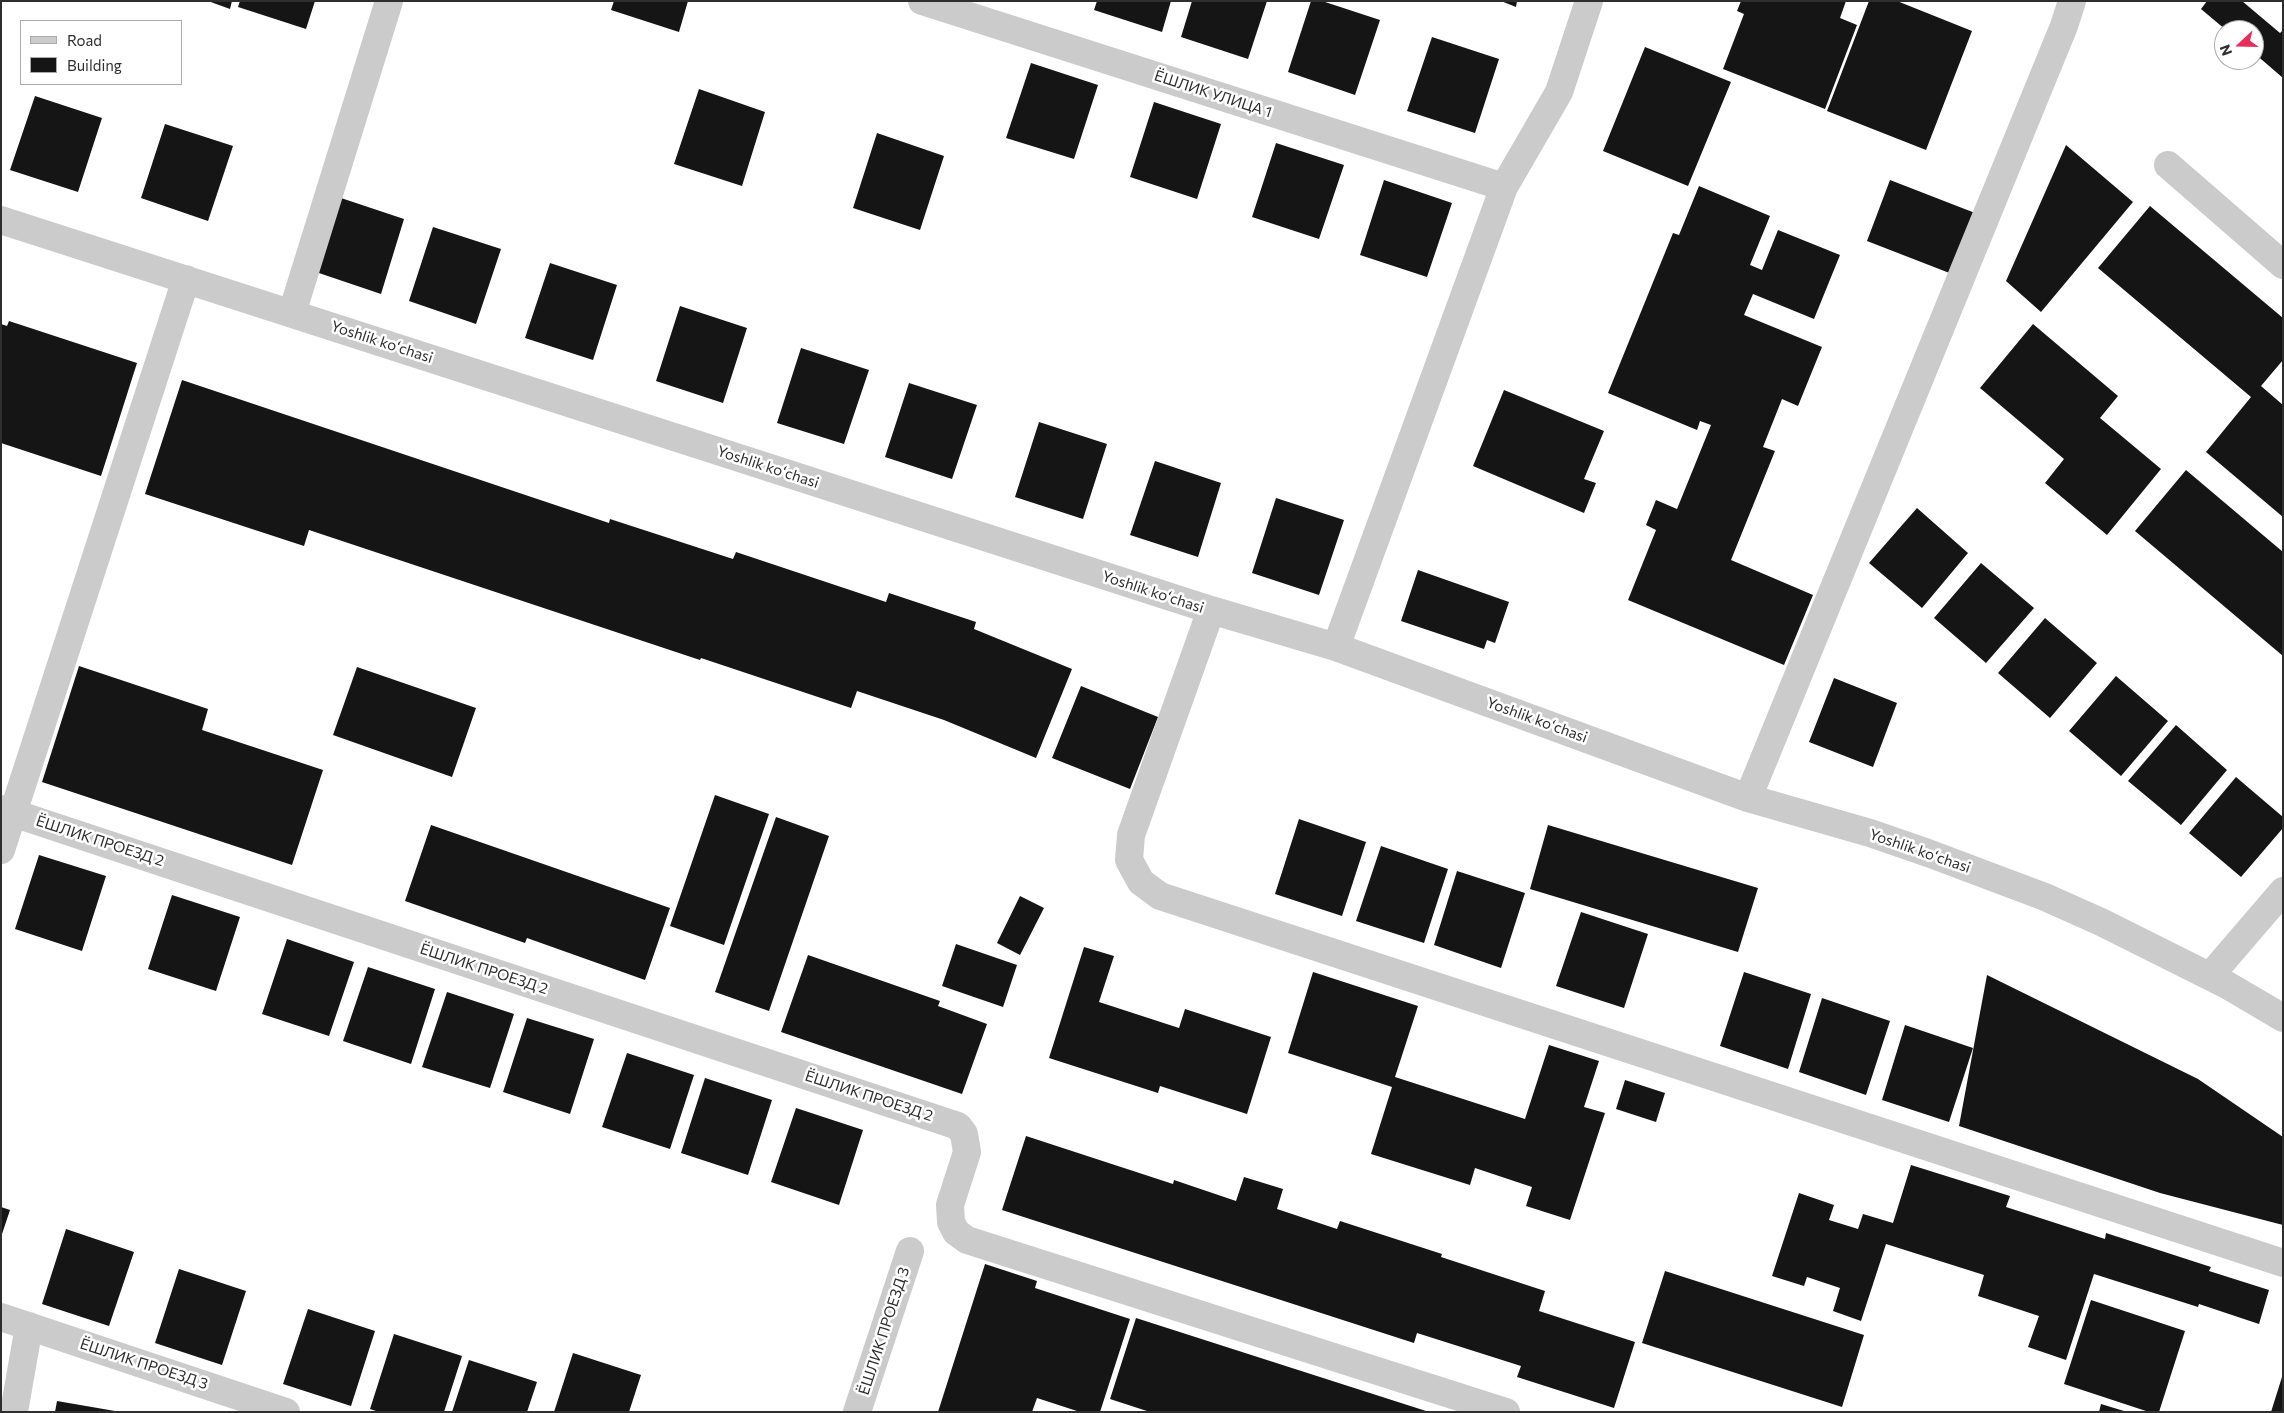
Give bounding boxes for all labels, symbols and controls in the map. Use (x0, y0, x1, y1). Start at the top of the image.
legend (20, 20, 182, 85)
north arrow (2214, 20, 2264, 70)
text: Road (67, 31, 102, 49)
text: N (2216, 42, 2235, 58)
text: Building (67, 56, 122, 74)
street label: ЁШЛИК УЛИЦА 1 (1152, 67, 1274, 121)
street label: Yoshlik koʻchasi (329, 317, 435, 367)
street label: Yoshlik koʻchasi (715, 442, 821, 492)
street label: Yoshlik koʻchasi (1100, 567, 1206, 617)
street label: Yoshlik koʻchasi (1484, 693, 1590, 747)
street label: ЁШЛИК ПРОЕЗД 2 (34, 812, 166, 870)
street label: Yoshlik koʻchasi (1867, 825, 1973, 877)
street label: ЁШЛИК ПРОЕЗД 2 (418, 940, 550, 998)
street label: ЁШЛИК ПРОЕЗД 2 (803, 1067, 935, 1125)
street label: ЁШЛИК ПРОЕЗД 3 (855, 1265, 913, 1397)
street label: ЁШЛИК ПРОЕЗД 3 (78, 1335, 210, 1393)

